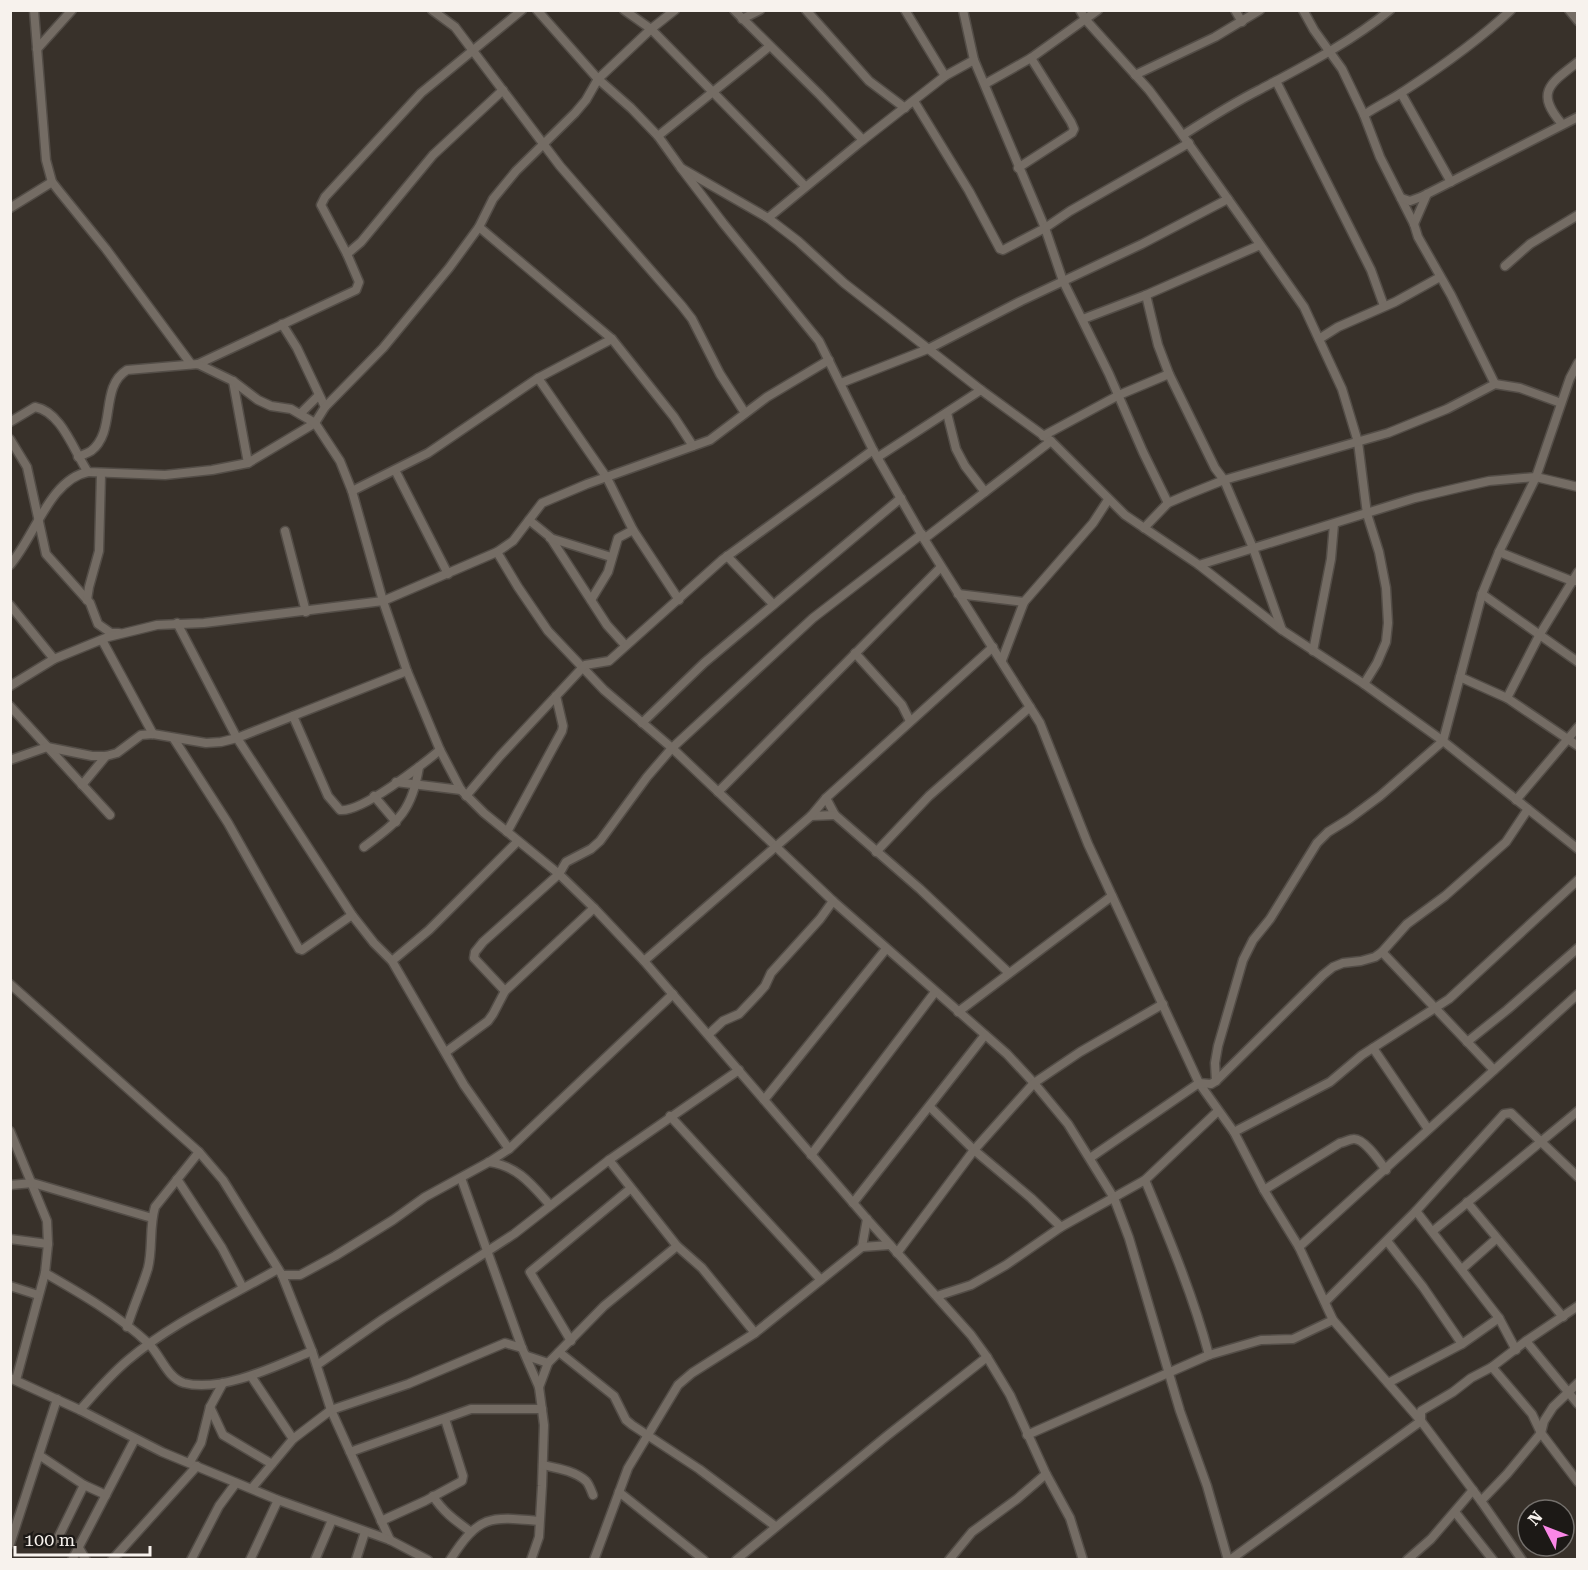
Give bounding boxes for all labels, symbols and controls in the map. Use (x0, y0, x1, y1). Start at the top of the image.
north arrow (1516, 1498, 1576, 1558)
text: N (1524, 1507, 1546, 1529)
scale bar (15, 1519, 150, 1557)
text: 100 m (24, 1529, 75, 1550)

